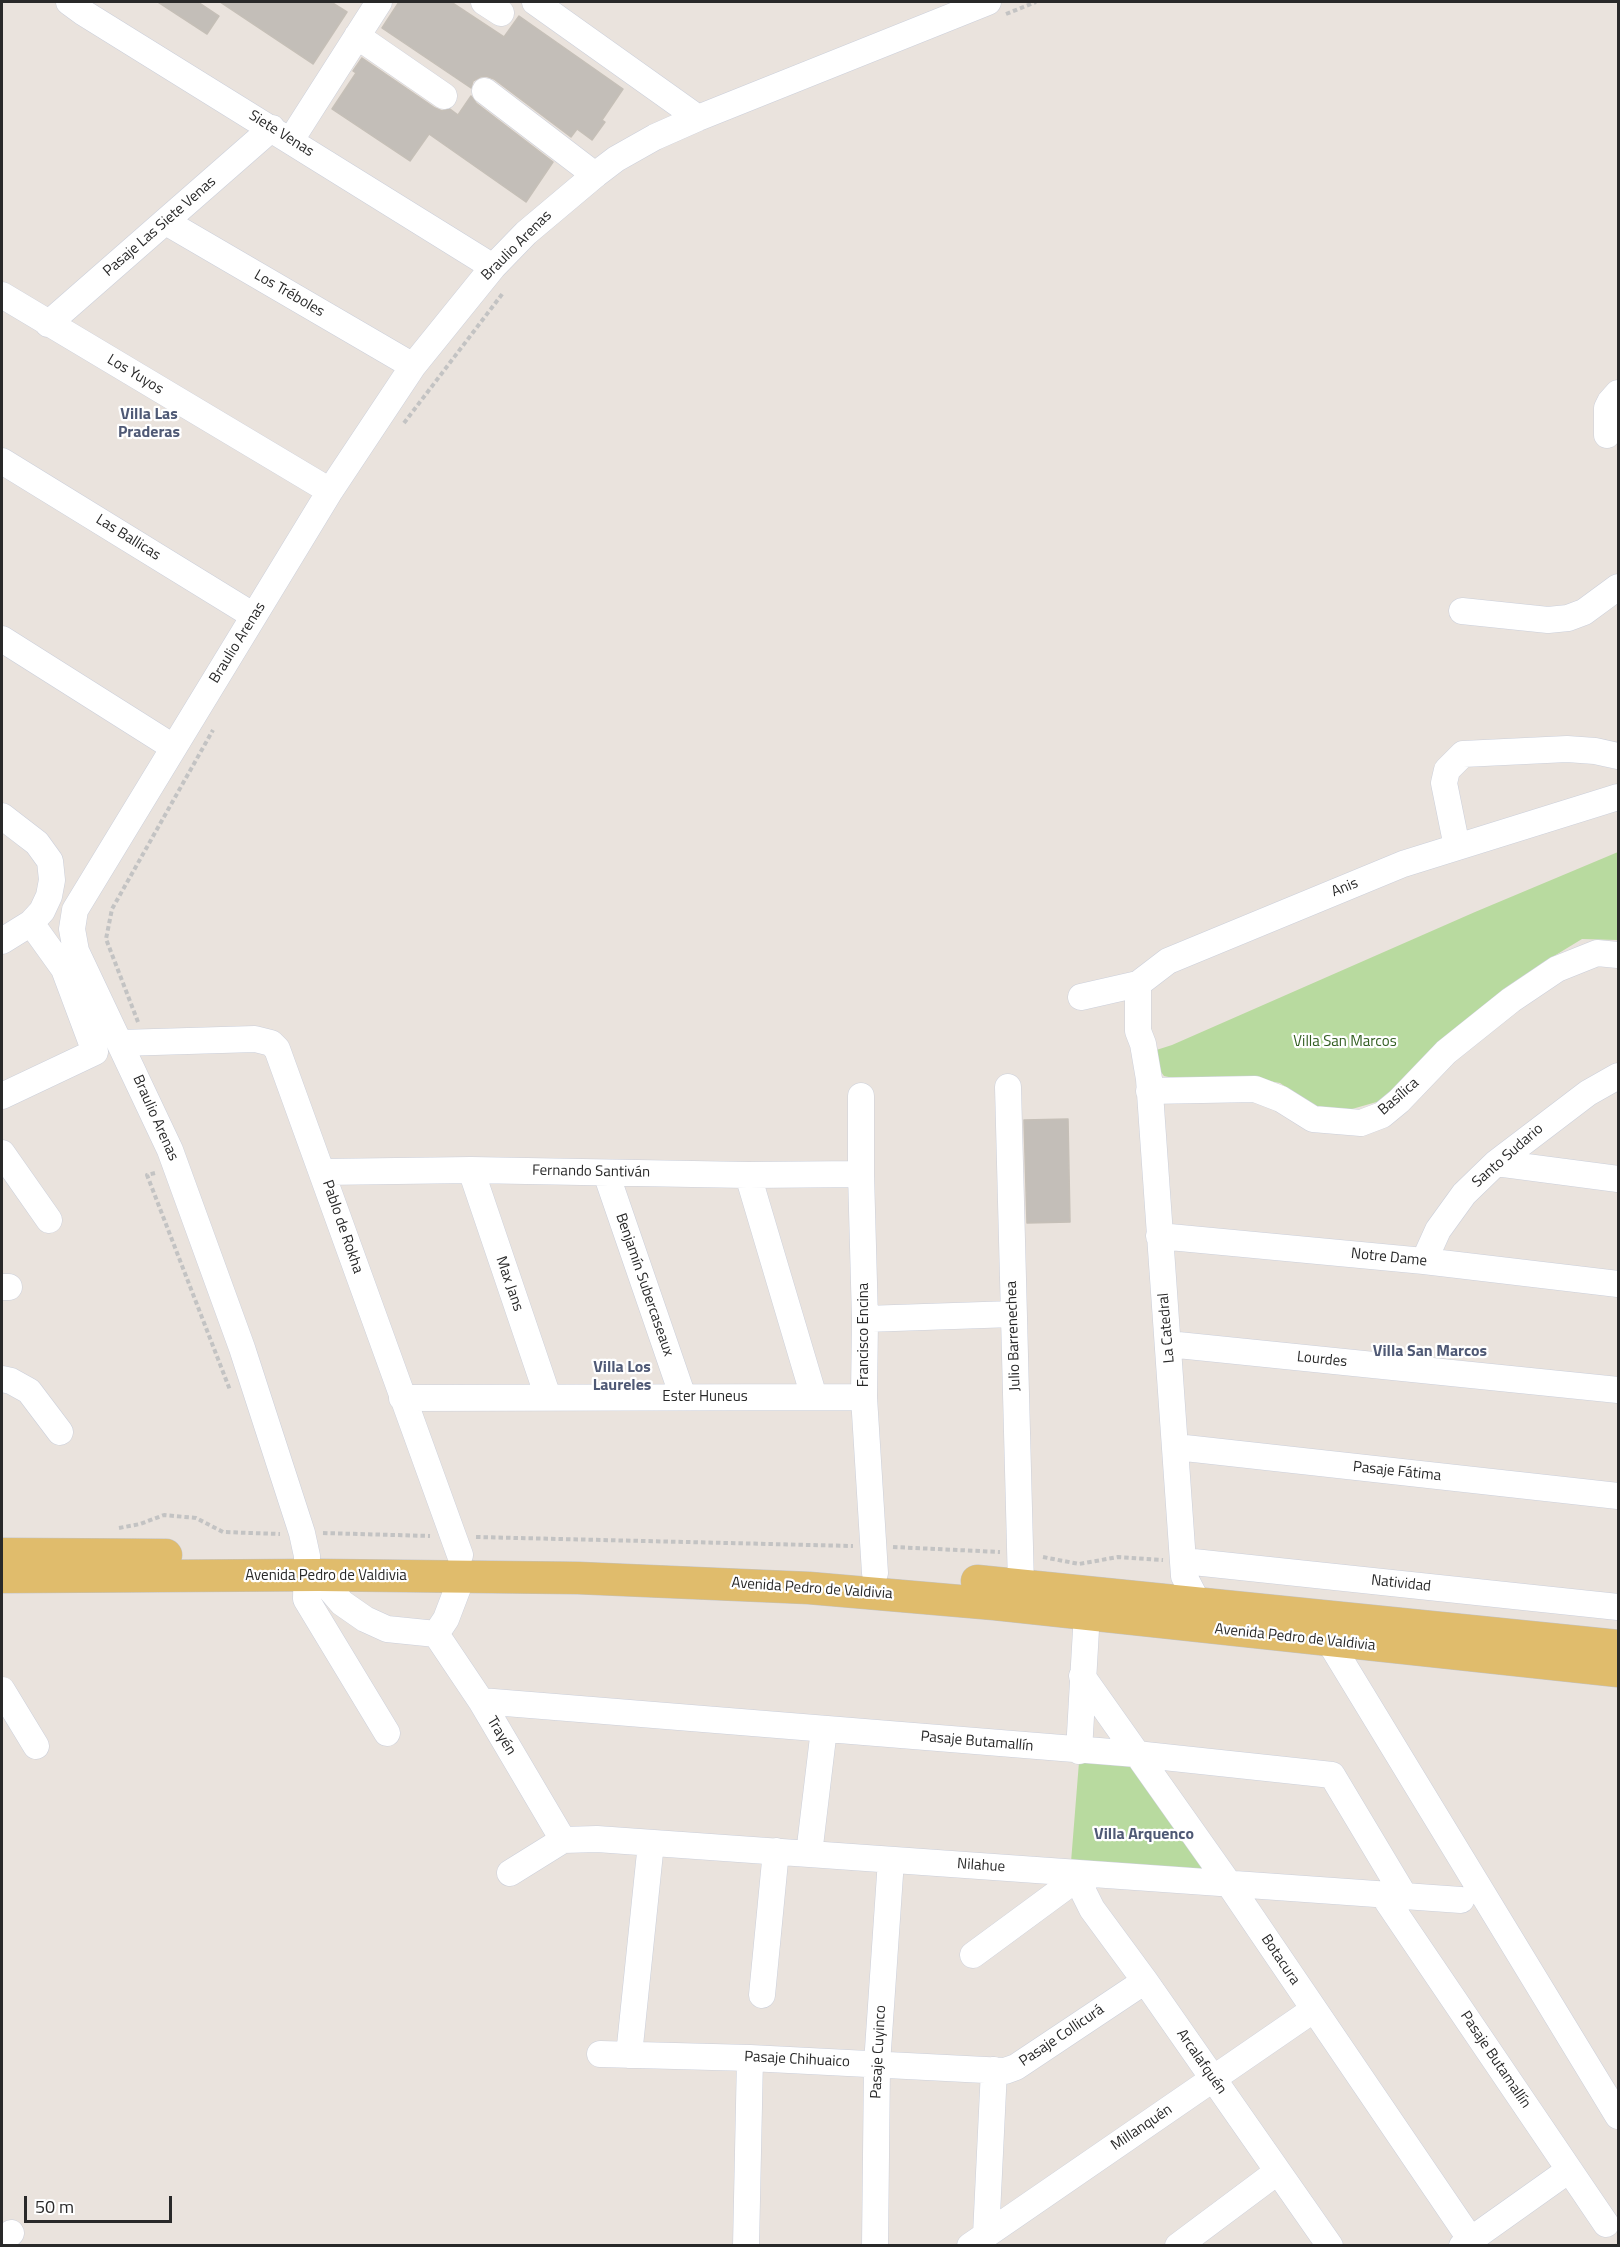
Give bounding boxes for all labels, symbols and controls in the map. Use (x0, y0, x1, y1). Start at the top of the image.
street label: Siete Venas (245, 107, 317, 161)
street label: Pasaje Las Siete Venas (100, 173, 220, 281)
street label: Braulio Arenas (478, 207, 556, 285)
street label: Los Tréboles (251, 267, 327, 321)
street label: Los Yuyos (104, 351, 166, 399)
district label: Villa Las Praderas (118, 405, 180, 443)
street label: Las Ballicas (92, 511, 164, 565)
street label: Braulio Arenas (206, 599, 270, 687)
street label: Anis (1329, 875, 1361, 901)
park label: Villa San Marcos (1293, 1033, 1397, 1051)
street label: Braulio Arenas (128, 1072, 182, 1164)
street label: Basílica (1375, 1074, 1423, 1120)
street label: Santo Sudario (1469, 1120, 1547, 1192)
street label: Fernando Santiván (532, 1162, 650, 1182)
street label: Pablo de Rokha (318, 1178, 366, 1276)
street label: Benjamín Subercaseaux (611, 1211, 677, 1359)
street label: Notre Dame (1350, 1245, 1428, 1271)
street label: Max Jans (491, 1254, 527, 1314)
street label: Julio Barrenechea (1003, 1281, 1025, 1391)
street label: Francisco Encina (855, 1283, 873, 1387)
street label: La Catedral (1155, 1292, 1179, 1364)
district label: Villa San Marcos (1373, 1342, 1487, 1362)
street label: Lourdes (1296, 1348, 1348, 1372)
district label: Villa Los Laureles (593, 1358, 651, 1396)
street label: Ester Huneus (662, 1388, 748, 1406)
street label: Pasaje Fátima (1352, 1458, 1442, 1486)
street label: Avenida Pedro de Valdivia (245, 1567, 407, 1585)
street label: Natividad (1370, 1572, 1432, 1596)
street label: Avenida Pedro de Valdivia (731, 1574, 893, 1604)
street label: Avenida Pedro de Valdivia (1214, 1621, 1376, 1655)
street label: Trayén (482, 1713, 520, 1759)
street label: Pasaje Butamallín (920, 1728, 1034, 1756)
district label: Villa Arquenco (1094, 1825, 1194, 1845)
street label: Nilahue (956, 1855, 1006, 1877)
street label: Botacura (1257, 1931, 1303, 1989)
street label: Pasaje Collicurá (1016, 2001, 1108, 2071)
street label: Pasaje Cuyinco (868, 2005, 890, 2099)
street label: Pasaje Butamallín (1456, 2008, 1534, 2112)
street label: Arcalafquén (1172, 2026, 1230, 2098)
street label: Pasaje Chihuaico (744, 2048, 850, 2072)
street label: Millanquén (1108, 2101, 1176, 2155)
scale bar (27, 2184, 176, 2222)
text: 50 m (35, 2193, 74, 2220)

